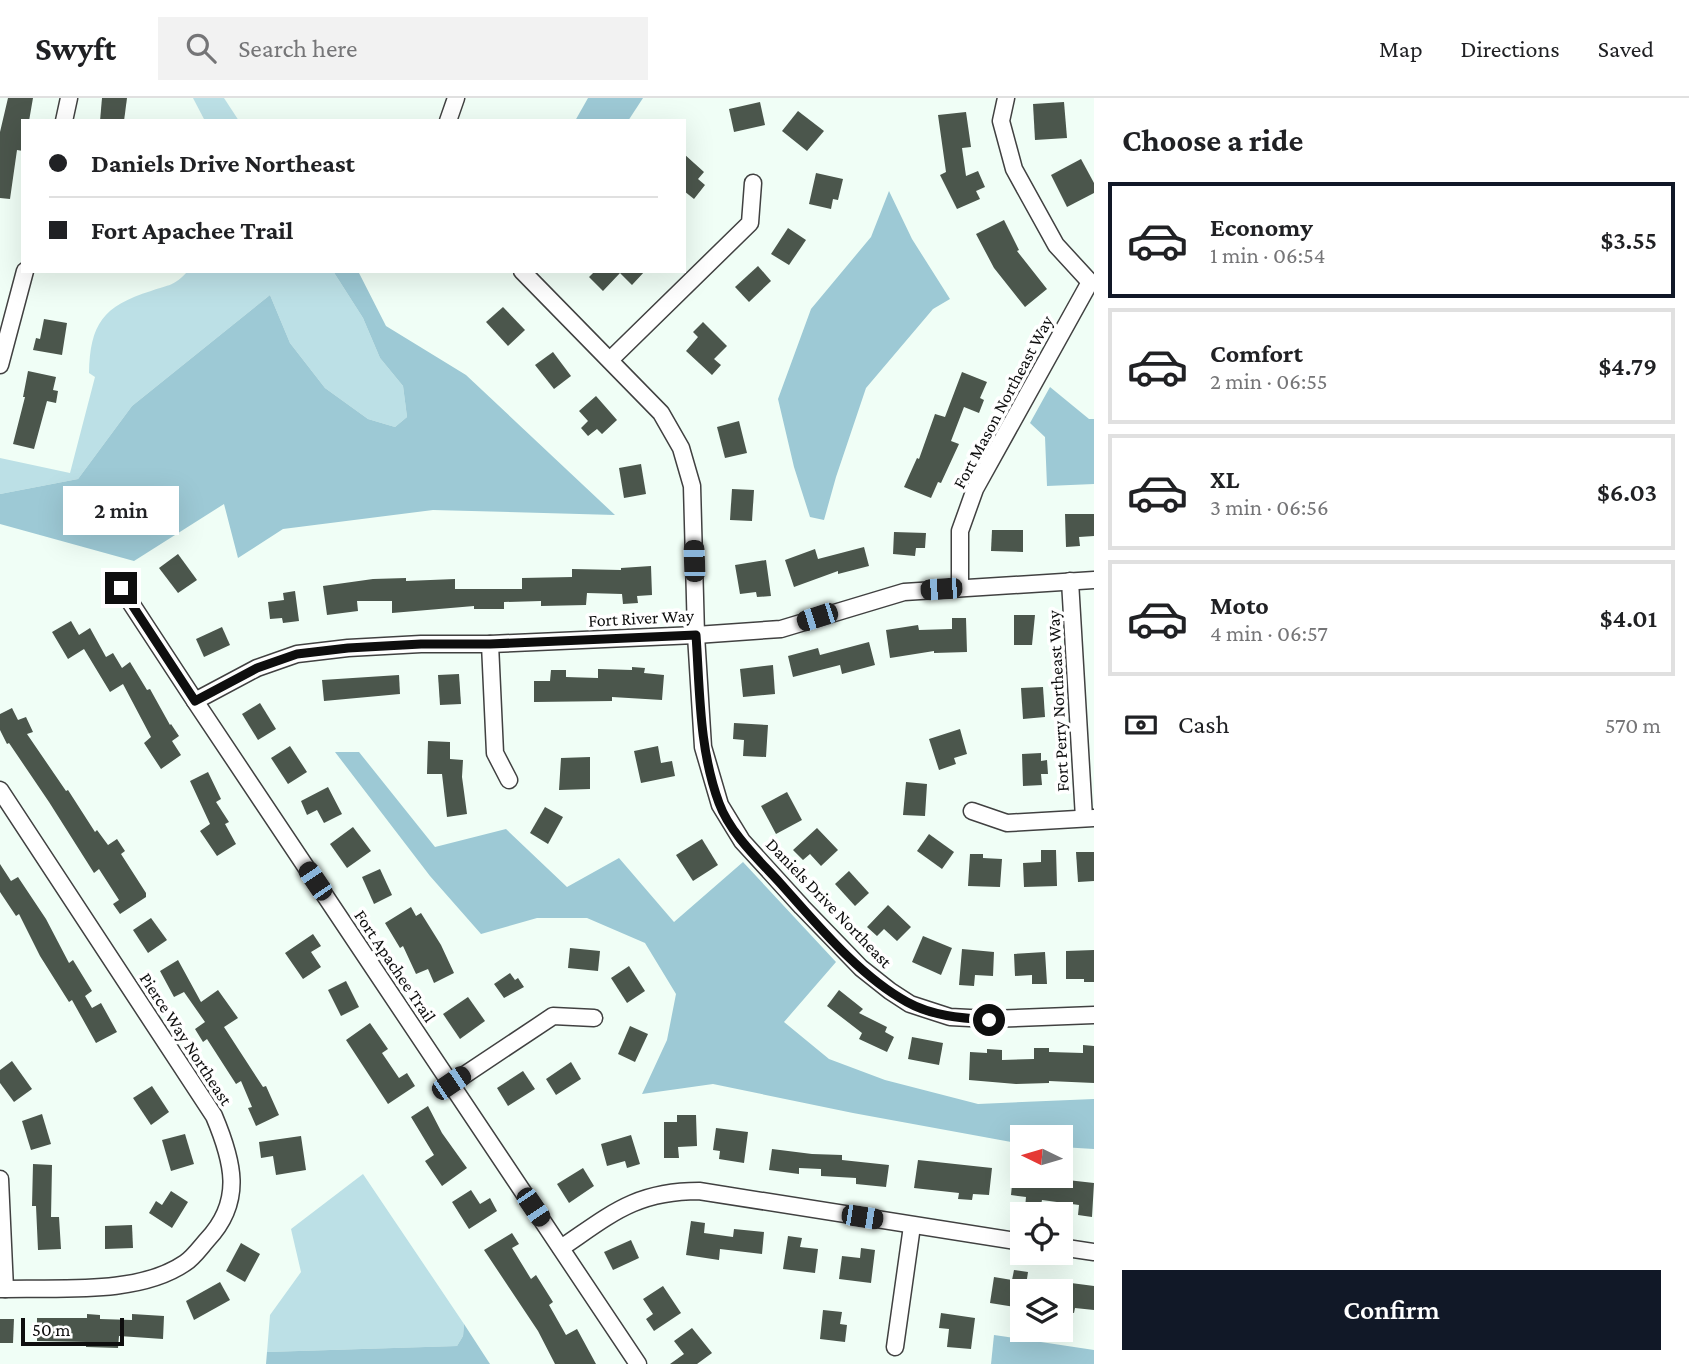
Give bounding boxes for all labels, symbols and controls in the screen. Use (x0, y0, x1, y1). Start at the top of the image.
search box (158, 17, 648, 80)
icon: search (182, 29, 220, 67)
text: Swyft (35, 30, 116, 67)
text: Search here (238, 34, 357, 63)
text: Map (1379, 35, 1423, 62)
text: Directions (1461, 35, 1560, 62)
text: Saved (1598, 35, 1654, 62)
text: Choose a ride (1122, 122, 1303, 158)
text: Daniels Drive Northeast (91, 149, 355, 178)
icon: car (1126, 209, 1189, 272)
text: Economy (1210, 213, 1313, 242)
text: Fort Apachee Trail (91, 216, 293, 245)
text: $3.55 (1601, 226, 1657, 255)
text: 1 min · 06:54 (1210, 242, 1326, 268)
street label: Fort Mason Northeast Way (949, 311, 1057, 492)
icon: car (1126, 335, 1189, 398)
text: Comfort (1210, 339, 1303, 368)
text: $4.79 (1598, 352, 1657, 381)
text: 2 min · 06:55 (1210, 368, 1328, 394)
icon: car (1126, 461, 1189, 524)
text: XL (1210, 465, 1239, 494)
text: $6.03 (1597, 478, 1657, 507)
callout: 2 min (63, 486, 179, 536)
text: 3 min · 06:56 (1210, 494, 1329, 520)
text: 2 min (94, 497, 148, 523)
car (683, 540, 706, 582)
route end (105, 572, 137, 604)
car (920, 577, 963, 601)
icon: car (1126, 587, 1189, 650)
text: Moto (1210, 591, 1269, 620)
car (794, 601, 841, 633)
text: $4.01 (1600, 604, 1657, 633)
street label: Fort River Way (588, 605, 695, 631)
street label: Fort Perry Northeast Way (1043, 609, 1073, 792)
text: 4 min · 06:57 (1210, 620, 1328, 646)
icon: cash (1122, 706, 1160, 744)
text: Cash (1178, 710, 1229, 739)
text: 570 m (1605, 712, 1661, 738)
street label: Daniels Drive Northeast (762, 834, 897, 973)
car (295, 858, 336, 904)
street label: Fort Apachee Trail (350, 906, 440, 1026)
street label: Pierce Way Northeast (136, 969, 237, 1110)
route start (973, 1004, 1005, 1036)
car (428, 1063, 475, 1103)
north arrow (1010, 1125, 1073, 1188)
map controls (1010, 1125, 1073, 1342)
car (513, 1184, 554, 1230)
button: locate (1010, 1202, 1073, 1265)
car (840, 1203, 885, 1231)
button: Confirm (1122, 1270, 1661, 1350)
button: layers (1010, 1279, 1073, 1342)
scale bar (21, 1315, 124, 1347)
text: 50 m (32, 1319, 71, 1340)

